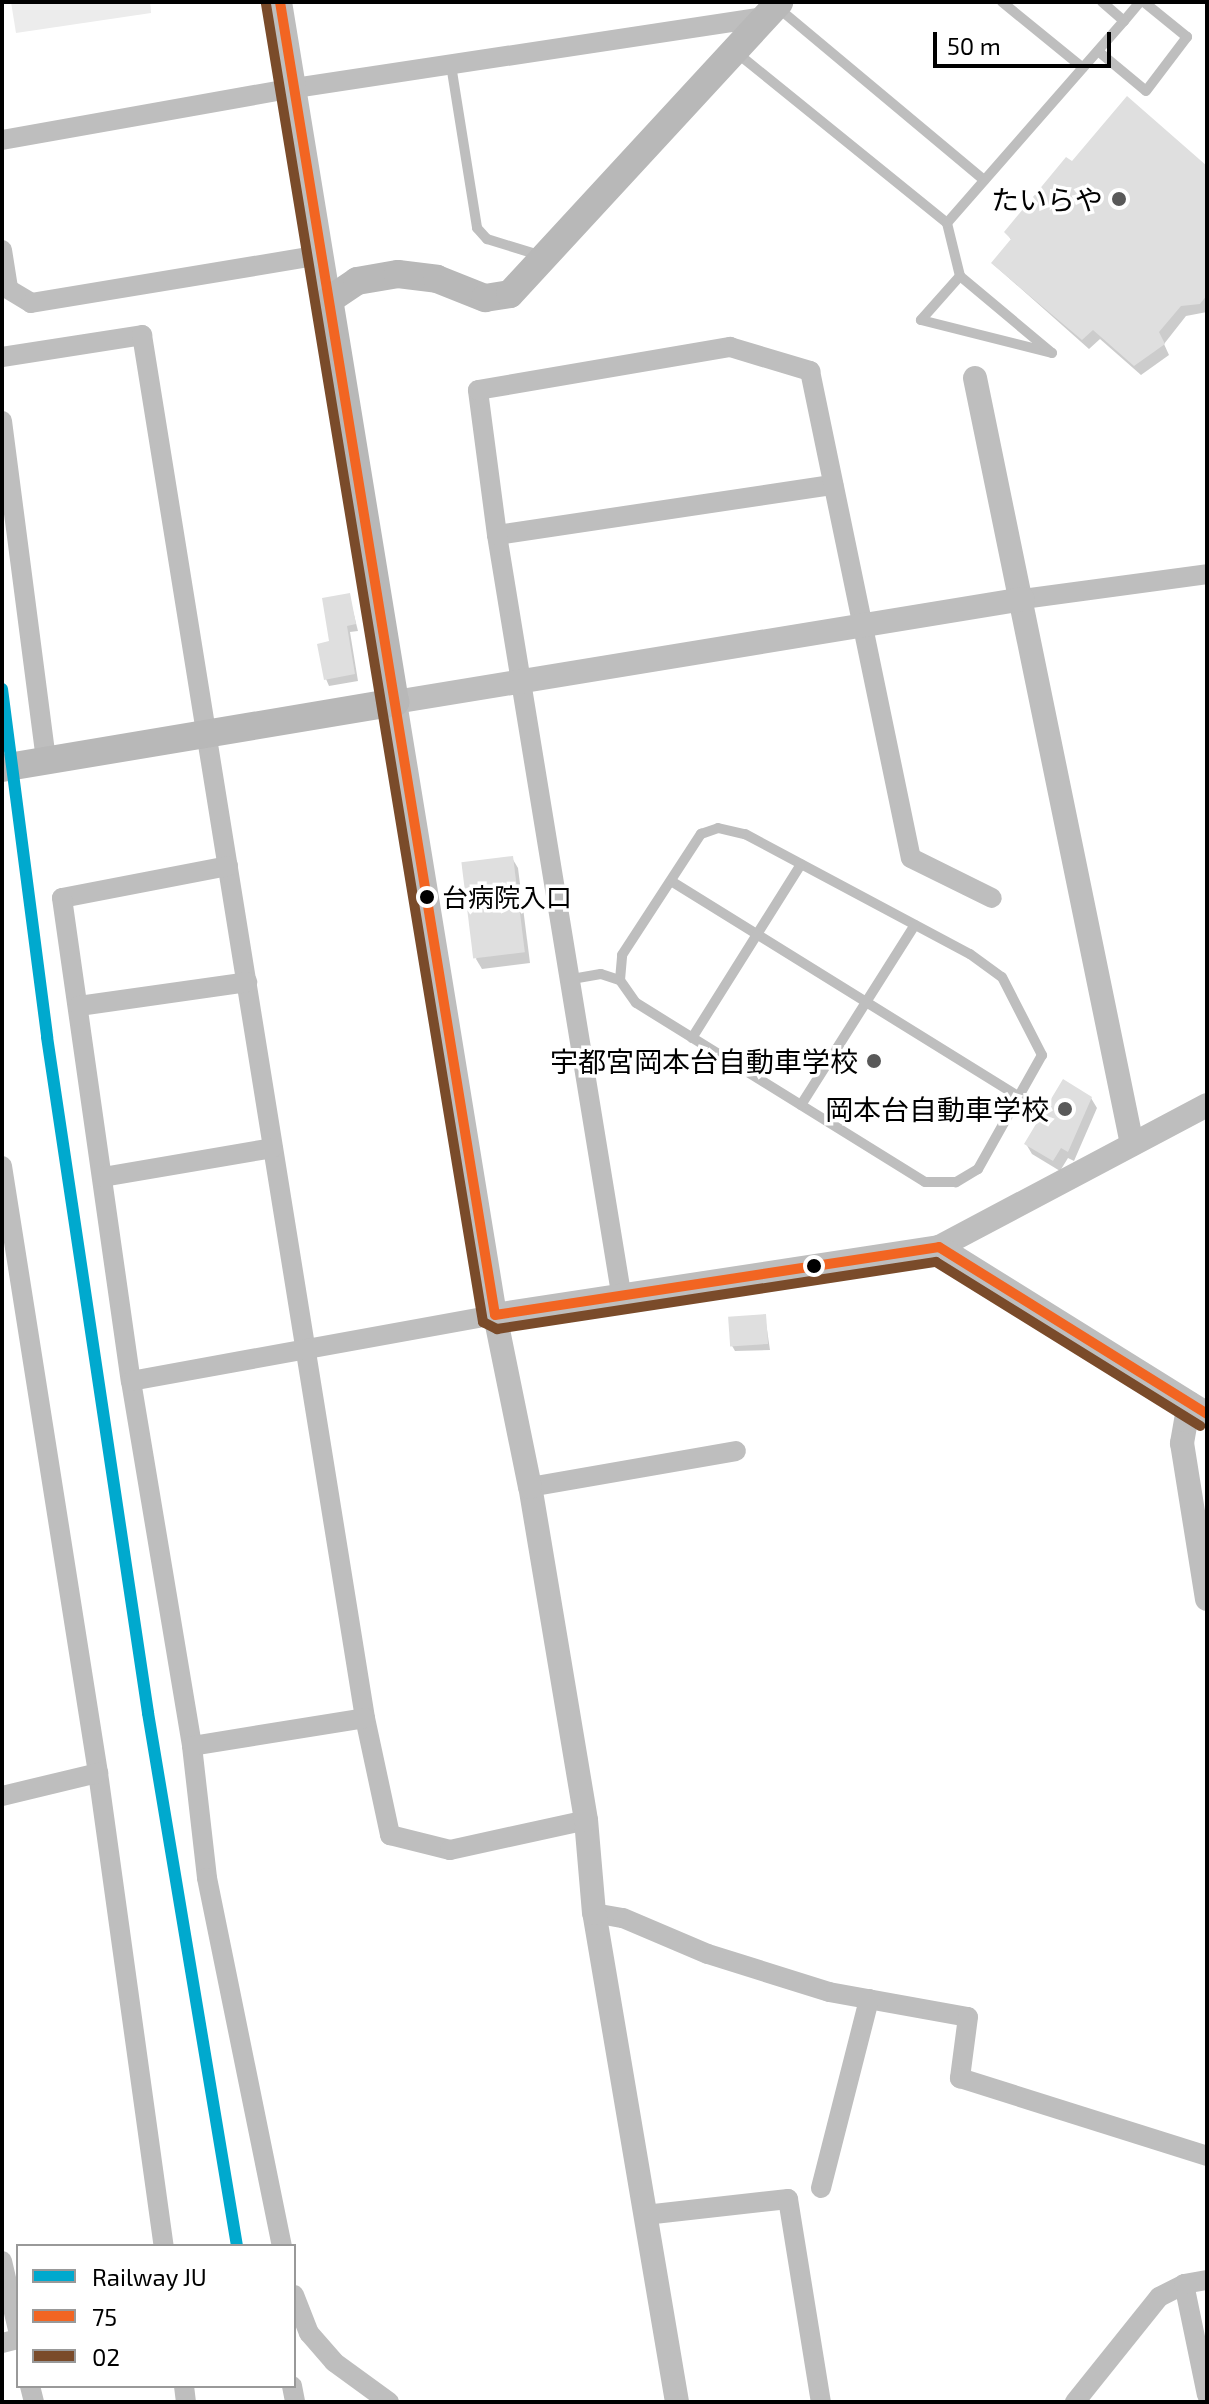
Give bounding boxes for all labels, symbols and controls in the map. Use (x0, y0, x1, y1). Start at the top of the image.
scale bar (937, 16, 1115, 66)
text: 50 m (947, 31, 1001, 60)
place label: たいらや (991, 182, 1103, 216)
marker: たいらや (1110, 190, 1128, 208)
place label: 台病院入口 (442, 881, 572, 913)
marker: 台病院入口 (419, 889, 435, 905)
place label: 宇都宮岡本台自動車学校 (550, 1044, 858, 1078)
marker: 宇都宮岡本台自動車学校 (865, 1052, 883, 1070)
place label: 岡本台自動車学校 (825, 1092, 1049, 1126)
marker: 岡本台自動車学校 (1056, 1100, 1074, 1118)
unlabelled marker (806, 1258, 822, 1274)
legend (16, 2244, 296, 2388)
text: Railway JU (92, 2262, 207, 2291)
text: 75 (92, 2302, 117, 2331)
text: 02 (92, 2342, 120, 2371)

